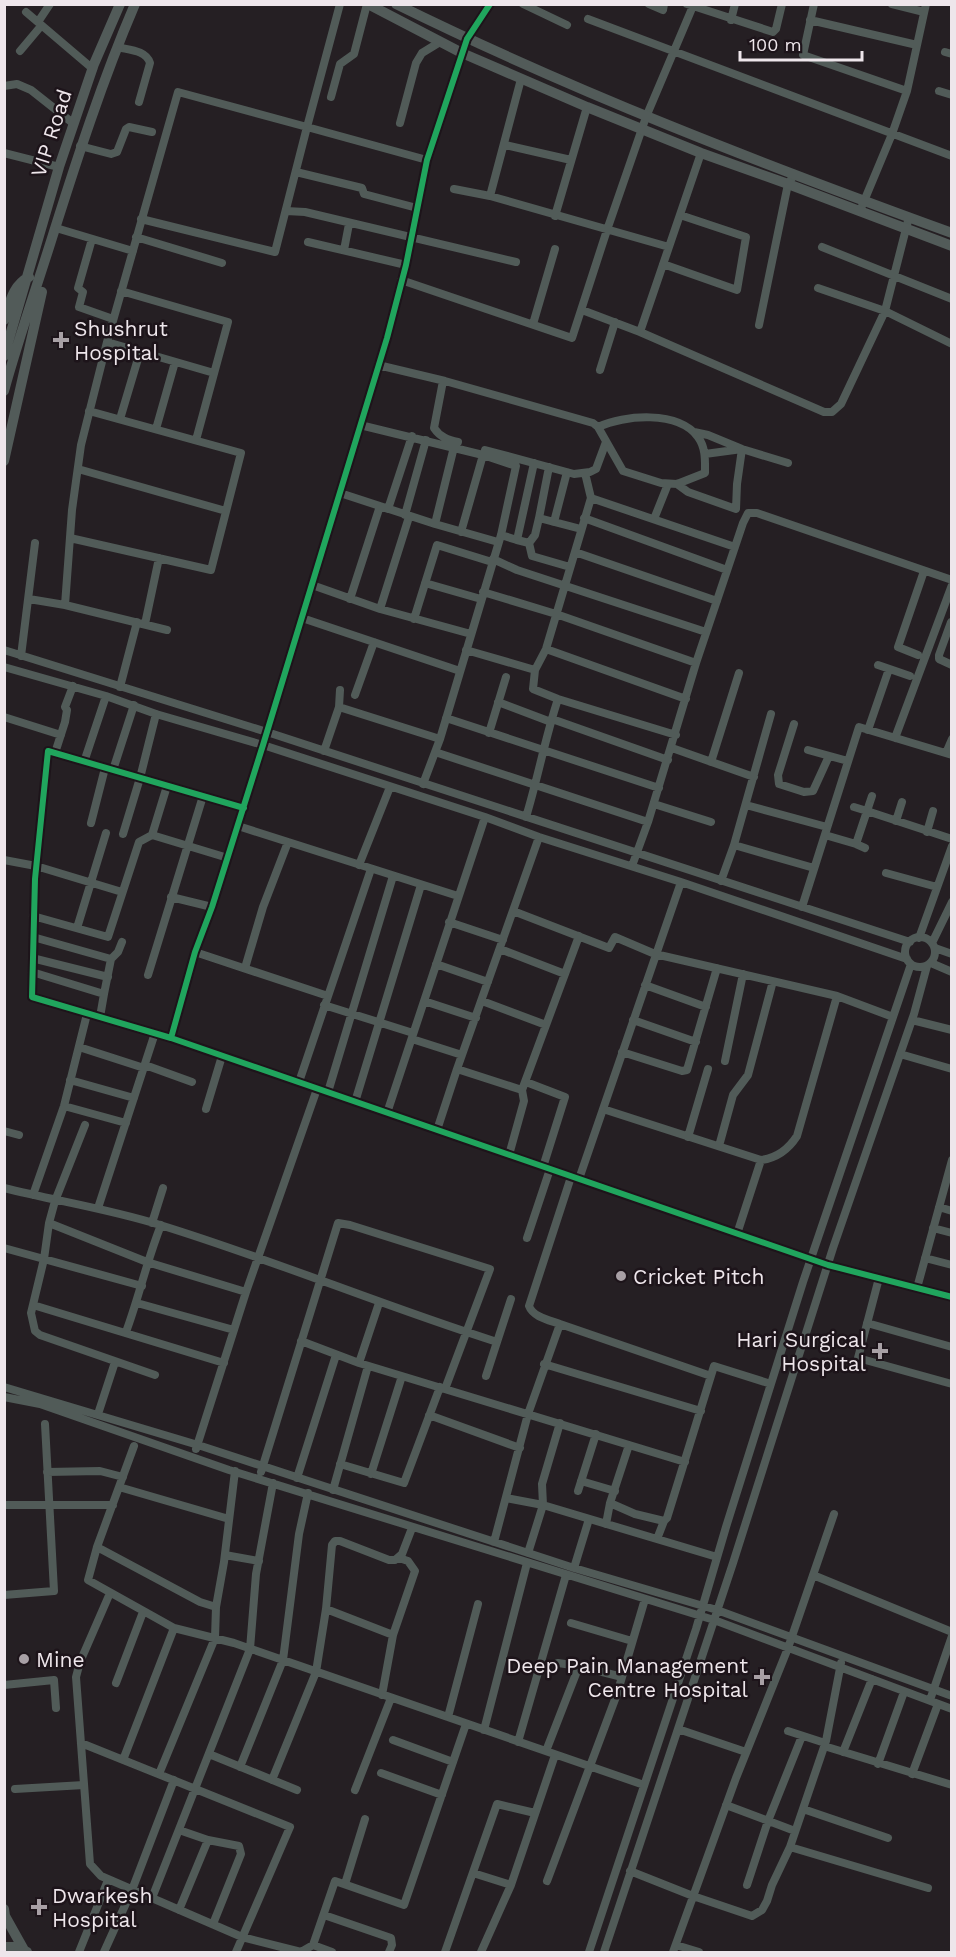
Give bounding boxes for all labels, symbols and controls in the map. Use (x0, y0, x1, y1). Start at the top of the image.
scale bar (740, 24, 862, 62)
text: 100 m (749, 34, 802, 55)
street label: VIP Road (25, 86, 77, 180)
place label: Shushrut Hospital (74, 316, 168, 365)
marker: Shushrut Hospital (52, 331, 70, 349)
place label: Cricket Pitch (633, 1264, 765, 1289)
marker: Cricket Pitch (614, 1269, 628, 1283)
place label: Hari Surgical Hospital (736, 1327, 867, 1376)
marker: Hari Surgical Hospital (871, 1342, 889, 1360)
place label: Mine (36, 1647, 85, 1672)
marker: Mine (17, 1652, 31, 1666)
place label: Deep Pain Management Centre Hospital (506, 1653, 749, 1702)
marker: Deep Pain Management Centre Hospital (753, 1668, 771, 1686)
place label: Dwarkesh Hospital (52, 1883, 152, 1932)
marker: Dwarkesh Hospital (30, 1898, 48, 1916)

